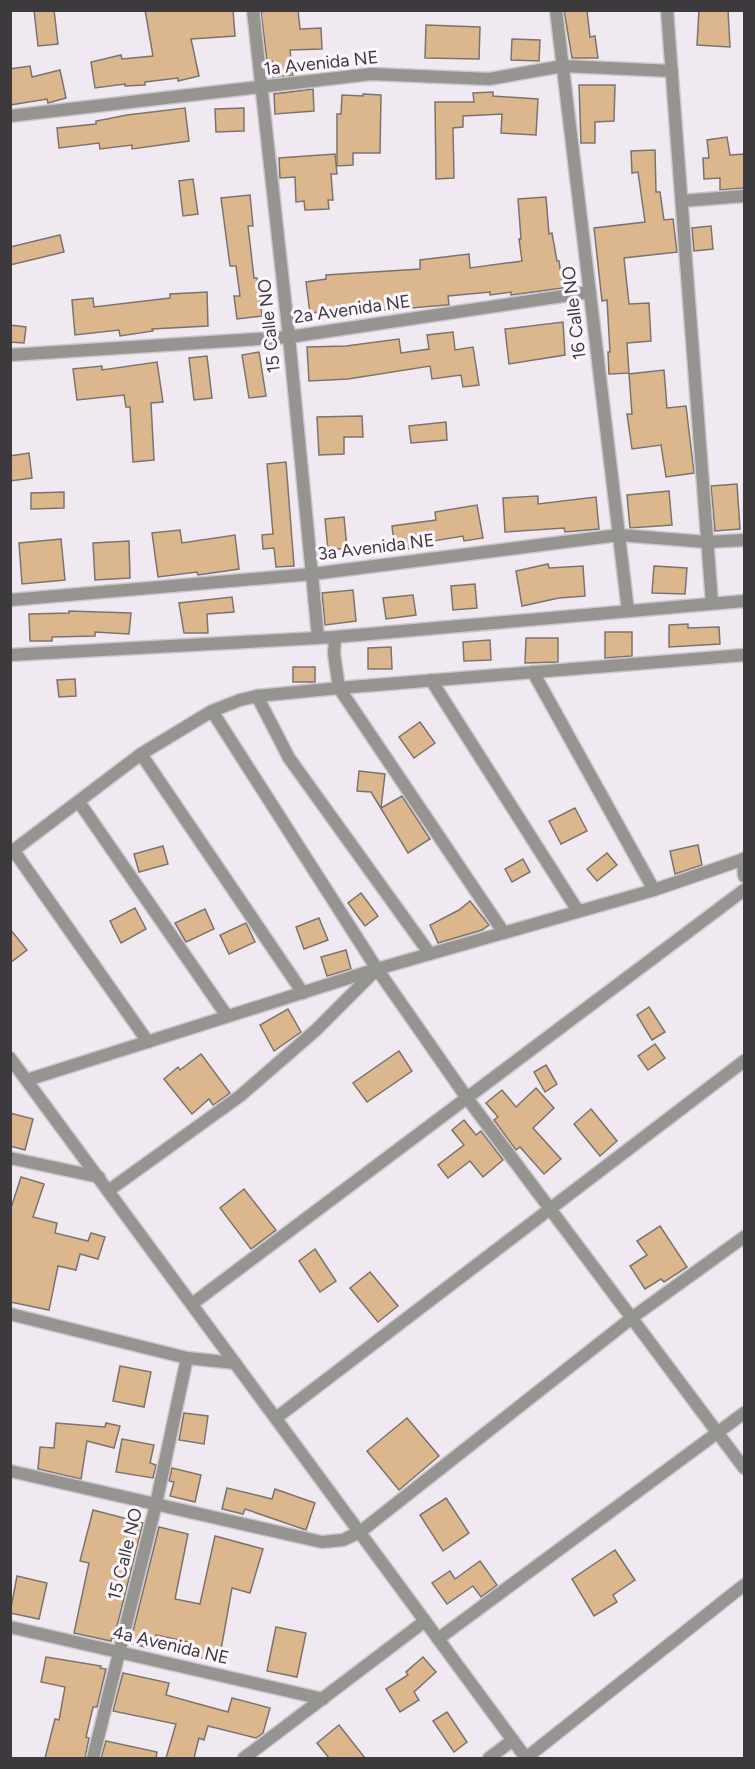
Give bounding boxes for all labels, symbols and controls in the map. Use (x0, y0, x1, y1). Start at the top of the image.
street label: 1a Avenida NE (263, 46, 379, 80)
street label: 16 Calle NO (557, 265, 591, 361)
street label: 15 Calle NO (253, 278, 285, 374)
street label: 2a Avenida NE (292, 290, 412, 328)
street label: 3a Avenida NE (316, 529, 436, 565)
street label: 15 Calle NO (103, 1505, 147, 1603)
street label: 4a Avenida NE (111, 1621, 231, 1669)

